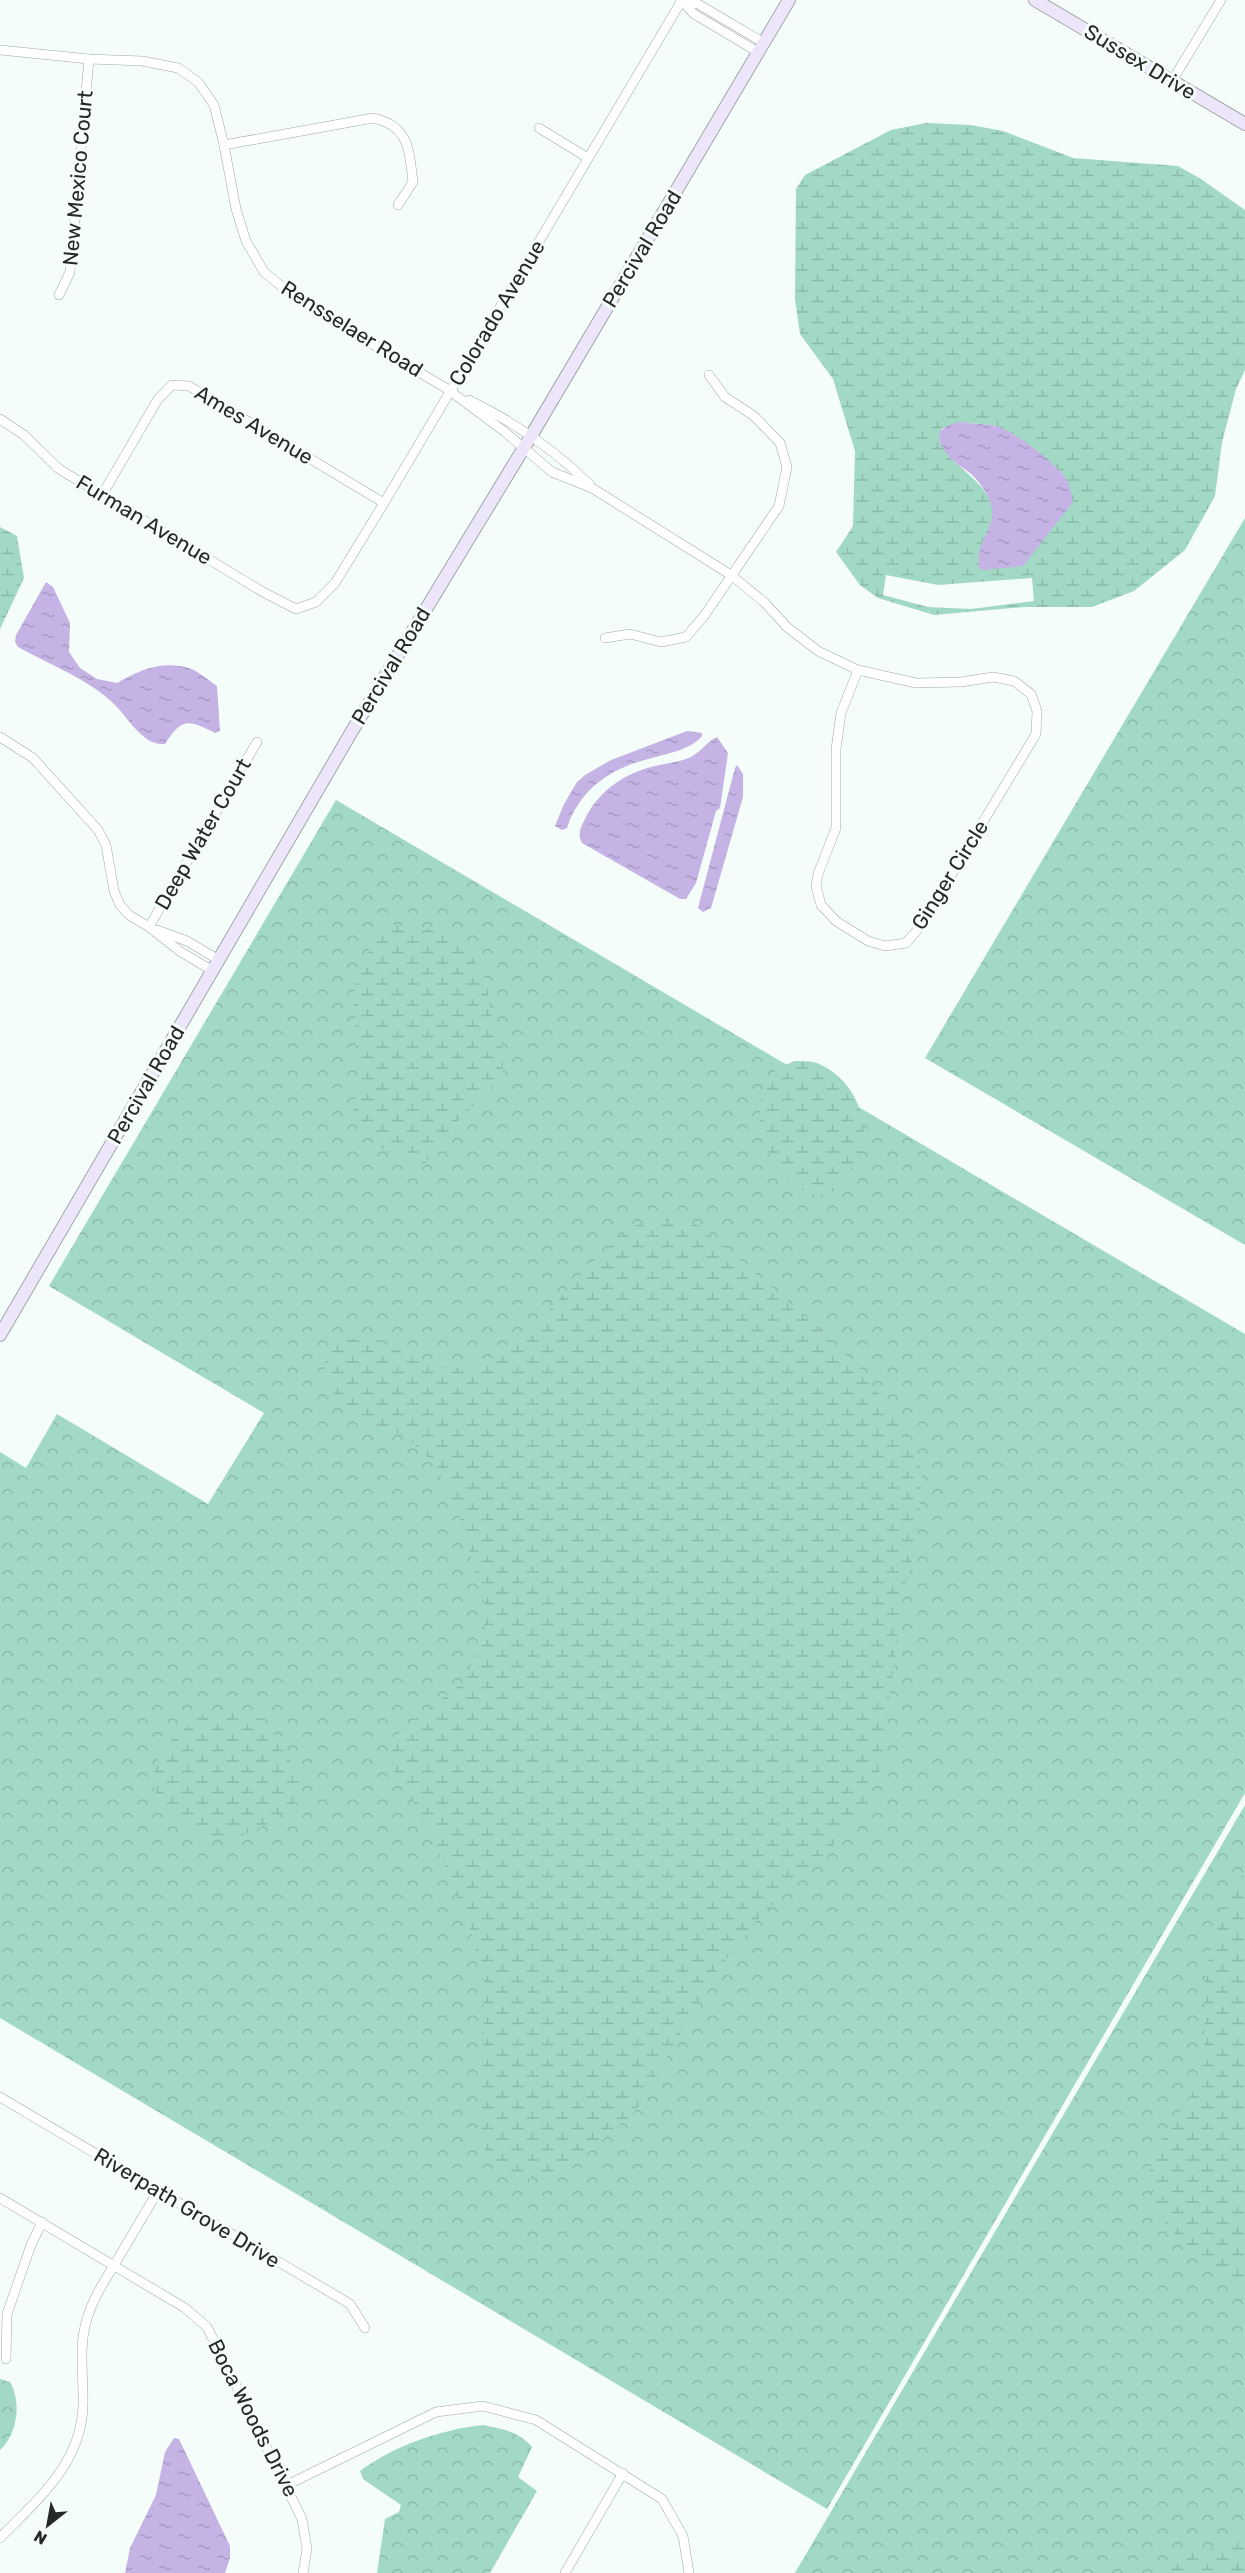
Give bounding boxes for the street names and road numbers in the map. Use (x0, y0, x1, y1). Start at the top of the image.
street label: Sussex Drive (1080, 18, 1201, 105)
street label: New Mexico Court (57, 89, 98, 267)
street label: Percival Road (597, 186, 686, 312)
street label: Colorado Avenue (443, 235, 550, 390)
street label: Rensselaer Road (277, 275, 428, 382)
street label: Ames Avenue (191, 380, 318, 470)
street label: Furman Avenue (72, 469, 217, 570)
street label: Percival Road (346, 603, 435, 729)
street label: Deep Water Court (149, 754, 256, 914)
street label: Ginger Circle (906, 815, 993, 934)
street label: Percival Road (102, 1021, 189, 1148)
street label: Riverpath Grove Drive (90, 2142, 285, 2273)
street label: Boca Woods Drive (203, 2335, 304, 2501)

